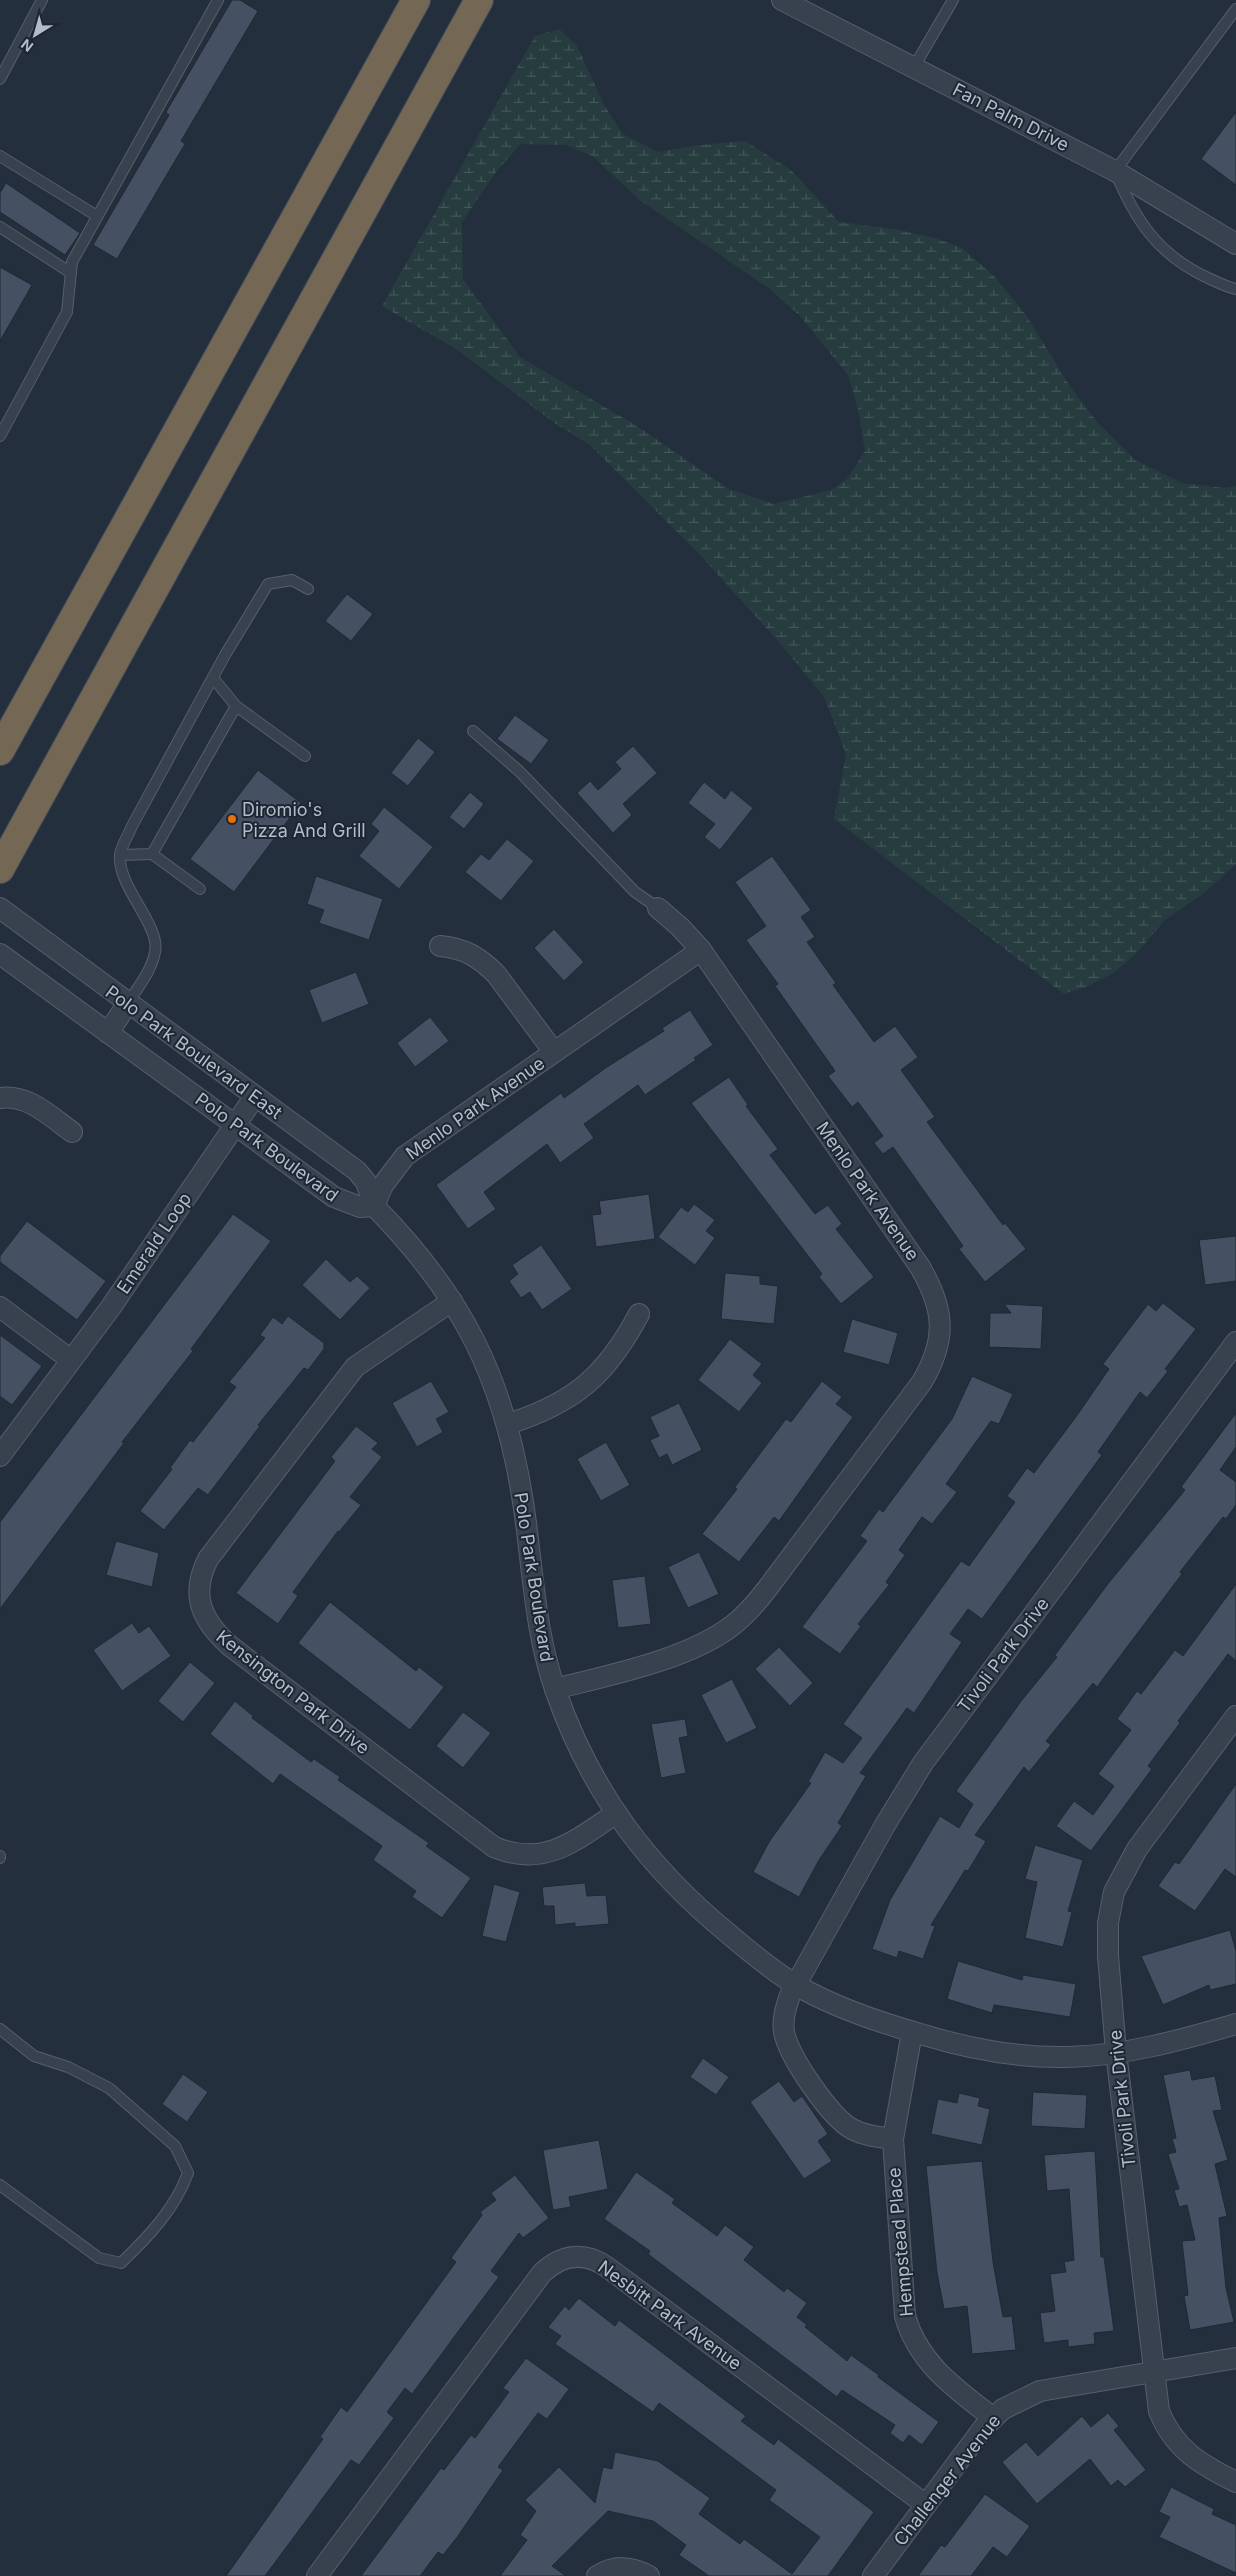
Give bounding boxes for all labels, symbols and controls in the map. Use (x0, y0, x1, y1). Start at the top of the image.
north arrow (10, 10, 60, 60)
text: N (17, 36, 36, 56)
street label: Fan Palm Drive (949, 79, 1073, 155)
place label: Diromio's Pizza And Grill (242, 799, 366, 841)
marker: Diromio's Pizza And Grill (226, 813, 238, 825)
street label: Polo Park Boulevard East (102, 981, 286, 1123)
street label: Menlo Park Avenue (402, 1052, 548, 1164)
street label: Polo Park Boulevard (192, 1088, 342, 1206)
street label: Menlo Park Avenue (812, 1118, 924, 1264)
street label: Emerald Loop (113, 1189, 195, 1297)
street label: Polo Park Boulevard (510, 1491, 558, 1663)
street label: Tivoli Park Drive (953, 1593, 1053, 1717)
street label: Kensington Park Drive (212, 1626, 374, 1758)
street label: Tivoli Park Drive (1104, 2029, 1140, 2169)
street label: Hempstead Place (883, 2167, 917, 2317)
street label: Nesbitt Park Avenue (594, 2256, 746, 2374)
street label: Challenger Avenue (889, 2410, 1005, 2550)

